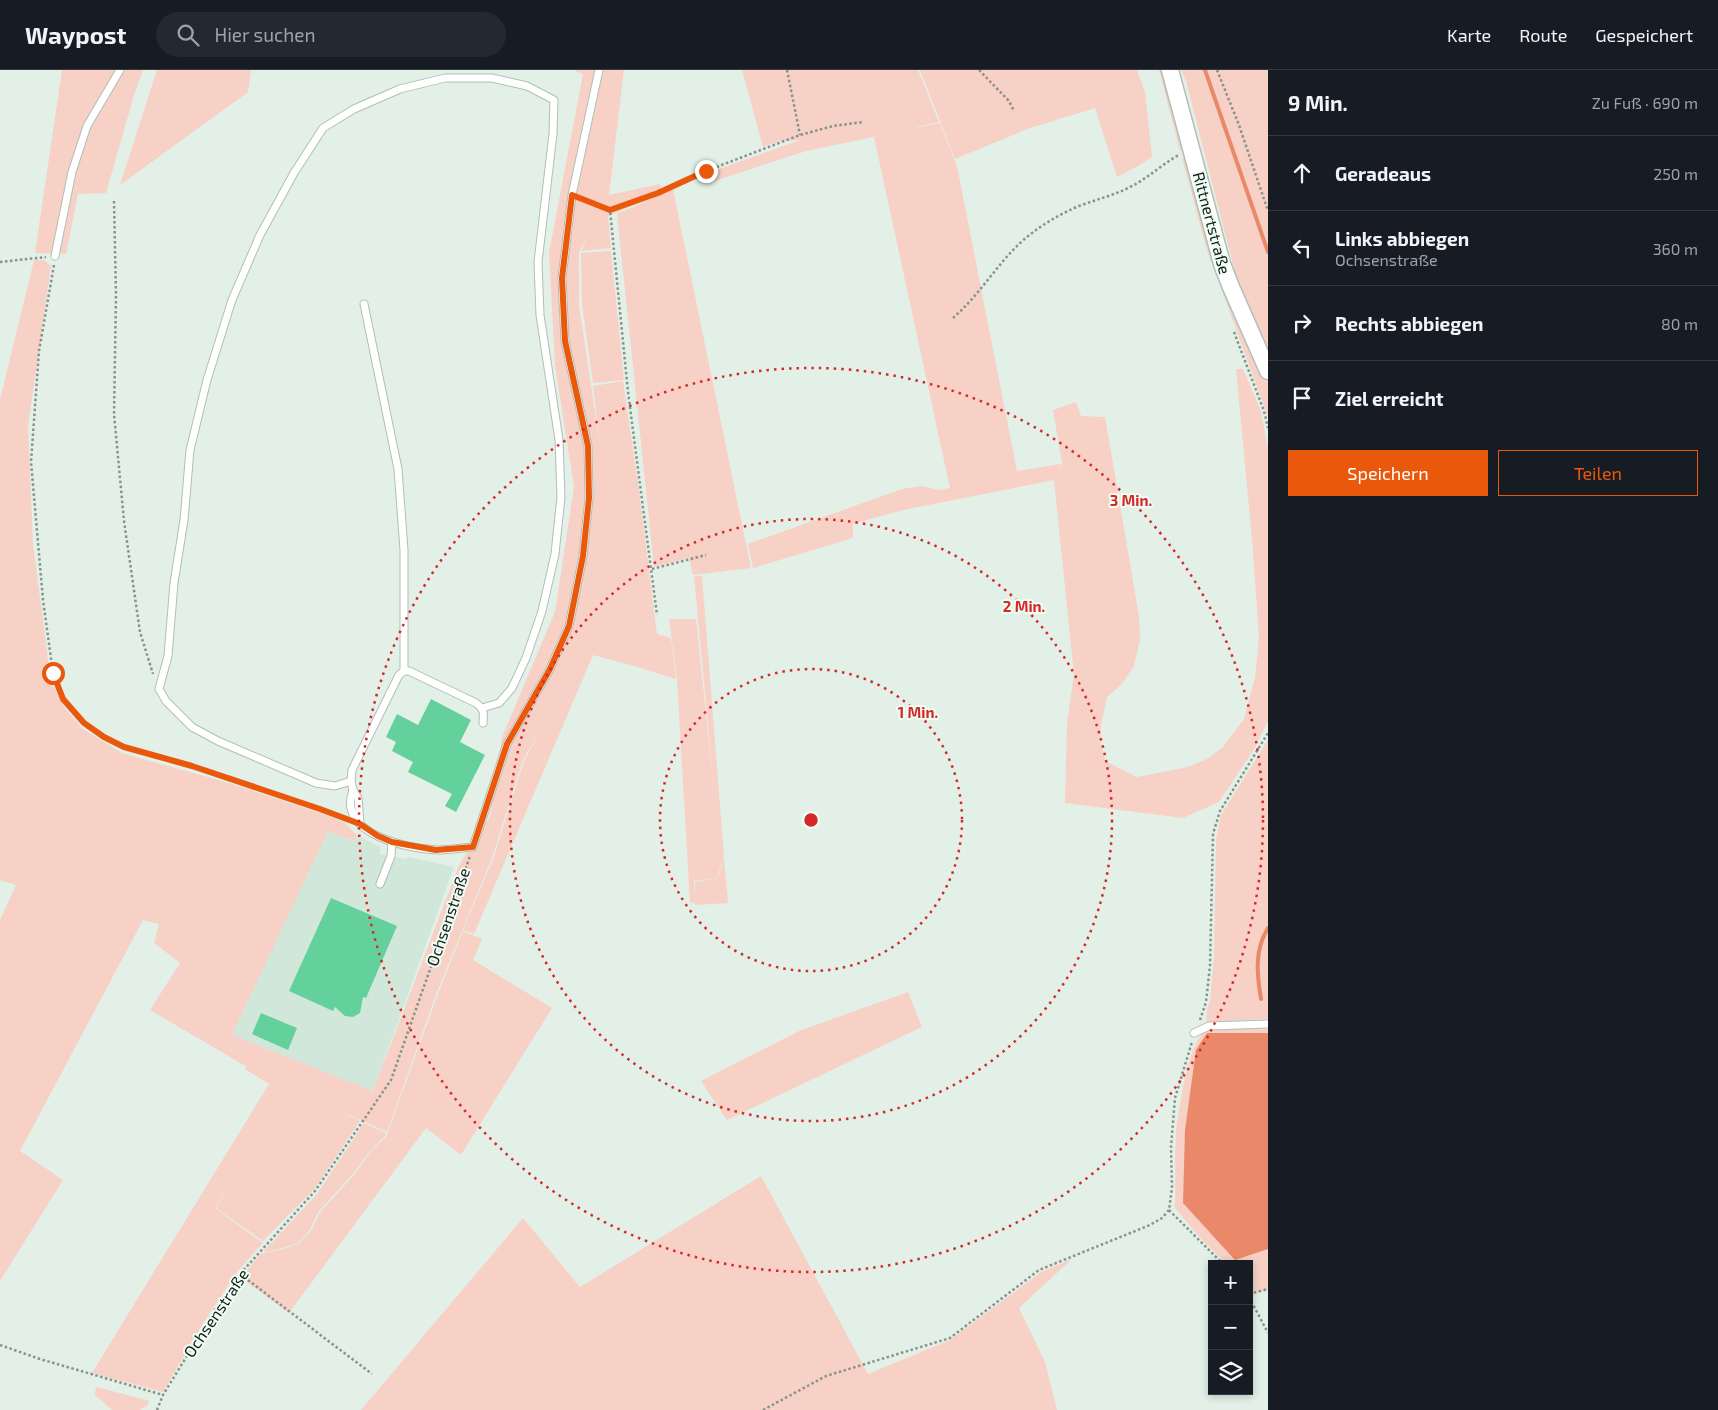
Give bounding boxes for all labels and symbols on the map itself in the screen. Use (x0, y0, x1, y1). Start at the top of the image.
route end (695, 160, 718, 183)
street label: Rittnertstraße (1190, 170, 1235, 276)
text: 3 Min. (1110, 491, 1152, 509)
text: 2 Min. (1003, 597, 1045, 615)
route start (42, 662, 65, 685)
text: 1 Min. (898, 703, 938, 721)
centre of rings (802, 811, 820, 829)
street label: Ochsenstraße (422, 865, 473, 968)
street label: Ochsenstraße (179, 1265, 252, 1361)

